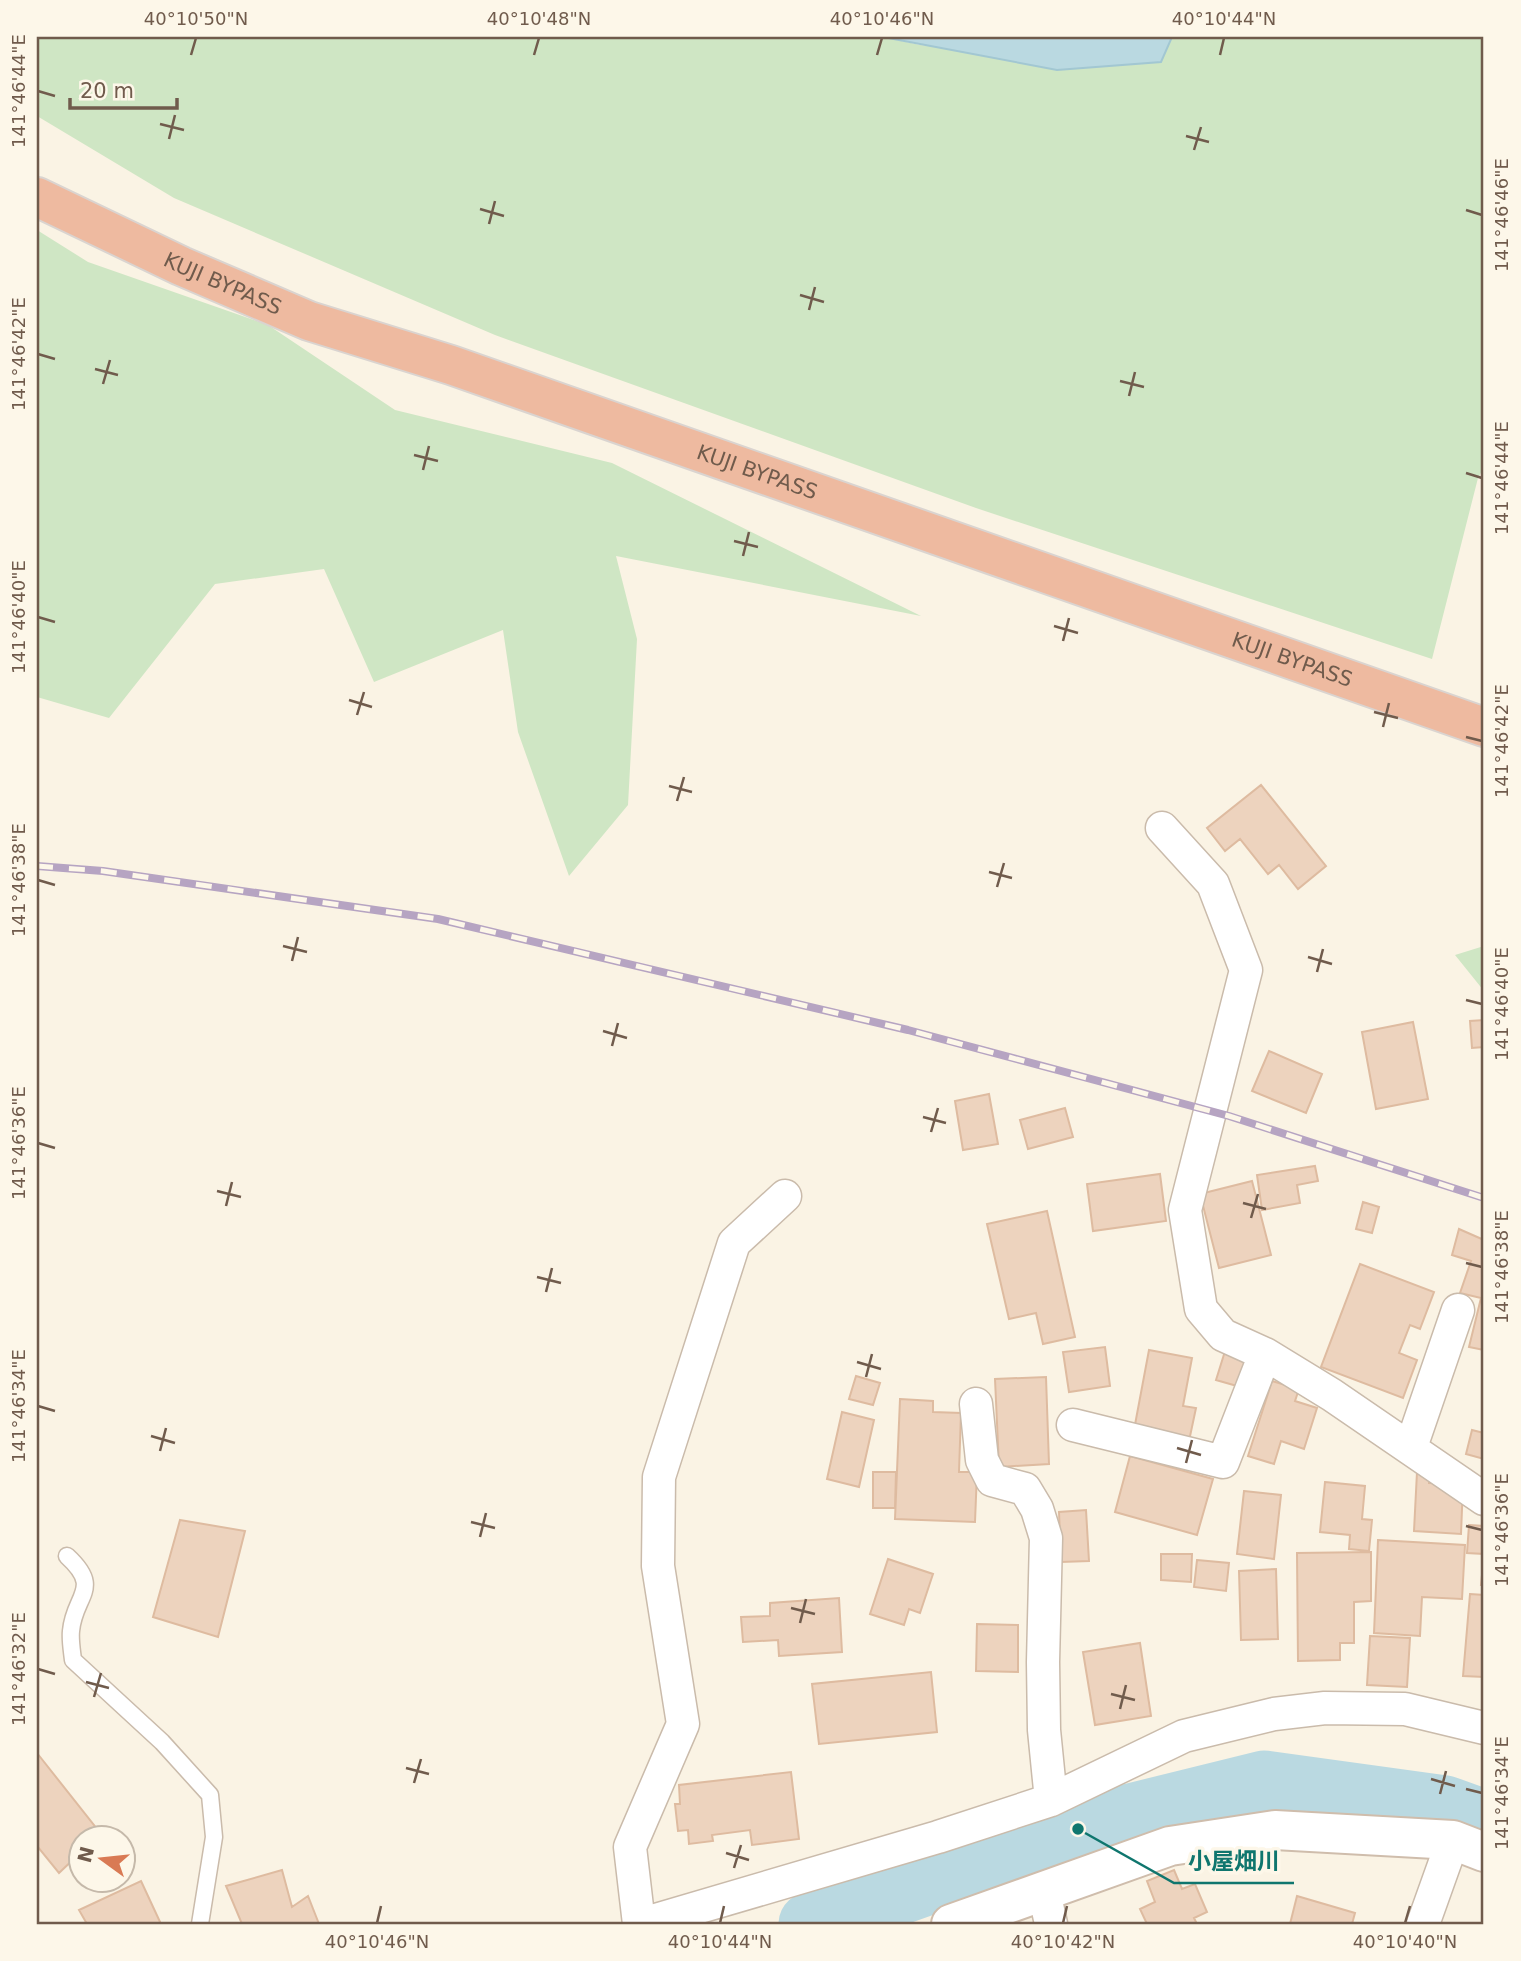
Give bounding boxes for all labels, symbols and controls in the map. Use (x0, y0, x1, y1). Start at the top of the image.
text: 40°10'50"N (144, 8, 248, 29)
text: 40°10'48"N (487, 8, 591, 29)
text: 40°10'46"N (830, 8, 934, 29)
text: 40°10'44"N (1172, 8, 1276, 29)
text: 141°46'44"E (8, 34, 29, 148)
scale bar (70, 66, 177, 110)
text: 20 m (80, 79, 134, 103)
text: 141°46'46"E (1491, 158, 1512, 272)
street label: KUJI BYPASS (160, 248, 285, 320)
text: 141°46'42"E (8, 297, 29, 411)
text: 141°46'44"E (1491, 421, 1512, 535)
street label: KUJI BYPASS (694, 440, 821, 504)
text: 141°46'40"E (8, 560, 29, 674)
street label: KUJI BYPASS (1229, 628, 1356, 692)
text: 141°46'42"E (1491, 684, 1512, 798)
text: 141°46'38"E (8, 823, 29, 937)
text: 141°46'40"E (1491, 947, 1512, 1061)
text: 141°46'36"E (8, 1086, 29, 1200)
text: 141°46'38"E (1491, 1210, 1512, 1324)
text: 141°46'34"E (8, 1349, 29, 1463)
text: 141°46'36"E (1491, 1473, 1512, 1587)
text: 141°46'32"E (8, 1612, 29, 1726)
text: 141°46'34"E (1491, 1736, 1512, 1850)
north arrow (66, 1825, 136, 1895)
callout: 小屋畑川 (1174, 1839, 1294, 1883)
text: N (73, 1844, 98, 1865)
text: 小屋畑川 (1188, 1848, 1280, 1874)
text: 40°10'46"N (325, 1931, 429, 1952)
text: 40°10'44"N (668, 1931, 772, 1952)
text: 40°10'42"N (1011, 1931, 1115, 1952)
text: 40°10'40"N (1353, 1931, 1457, 1952)

